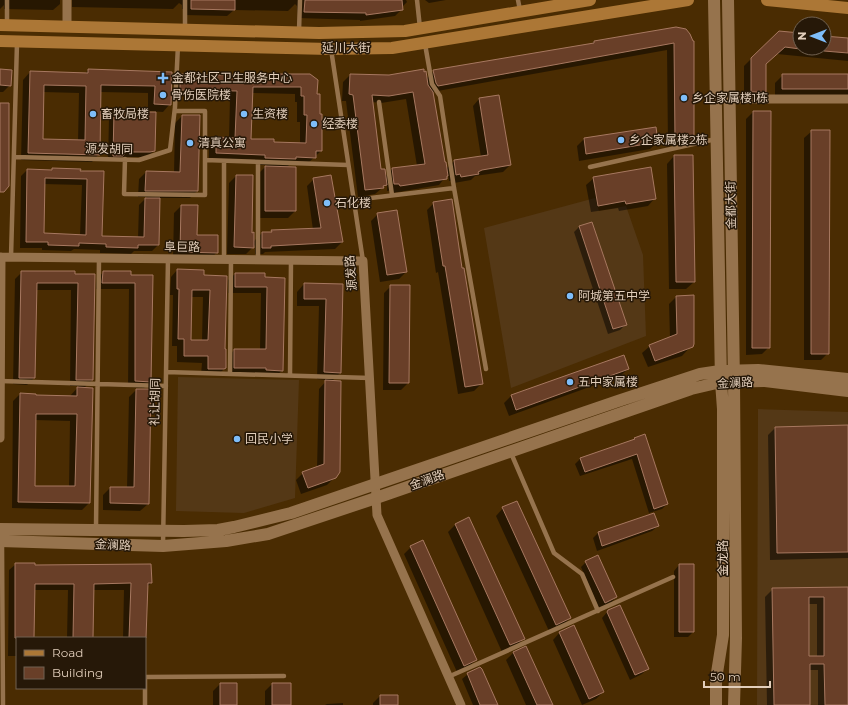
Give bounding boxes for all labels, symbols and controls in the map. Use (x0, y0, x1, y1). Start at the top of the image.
north arrow (792, 16, 832, 56)
text: N (795, 32, 809, 40)
street label: 延川大街 (322, 40, 370, 55)
place label: 金都社区卫生服务中心 (172, 70, 292, 85)
marker: 金都社区卫生服务中心 (157, 72, 169, 84)
place label: 骨伤医院楼 (171, 87, 231, 102)
marker: 骨伤医院楼 (158, 90, 168, 100)
place label: 乡企家属楼1栋 (692, 90, 768, 105)
marker: 乡企家属楼1栋 (679, 93, 689, 103)
place label: 畜牧局楼 (101, 106, 149, 121)
place label: 生资楼 (252, 106, 288, 121)
marker: 畜牧局楼 (88, 109, 98, 119)
marker: 生资楼 (239, 109, 249, 119)
place label: 经委楼 (322, 116, 358, 131)
marker: 经委楼 (309, 119, 319, 129)
place label: 乡企家属楼2栋 (629, 132, 708, 147)
place label: 清真公寓 (198, 135, 246, 150)
marker: 乡企家属楼2栋 (616, 135, 626, 145)
marker: 清真公寓 (185, 138, 195, 148)
street label: 源发胡同 (85, 141, 133, 156)
street label: 金都大街 (723, 181, 738, 229)
place label: 石化楼 (335, 195, 371, 210)
marker: 石化楼 (322, 198, 332, 208)
street label: 阜巨路 (164, 239, 200, 254)
street label: 源发路 (341, 254, 360, 292)
place label: 阿城第五中学 (578, 288, 650, 303)
marker: 阿城第五中学 (565, 291, 575, 301)
place label: 五中家属楼 (578, 374, 638, 389)
street label: 金澜路 (717, 374, 753, 391)
marker: 五中家属楼 (565, 377, 575, 387)
street label: 礼让胡同 (147, 378, 162, 426)
place label: 回民小学 (245, 431, 293, 446)
marker: 回民小学 (232, 434, 242, 444)
street label: 金澜路 (407, 466, 446, 493)
street label: 金澜路 (95, 536, 131, 553)
street label: 金龙路 (715, 540, 730, 576)
legend (16, 637, 146, 689)
text: Road (52, 645, 83, 660)
scale bar (704, 663, 770, 689)
text: Building (52, 665, 103, 680)
text: 50 m (710, 669, 741, 684)

